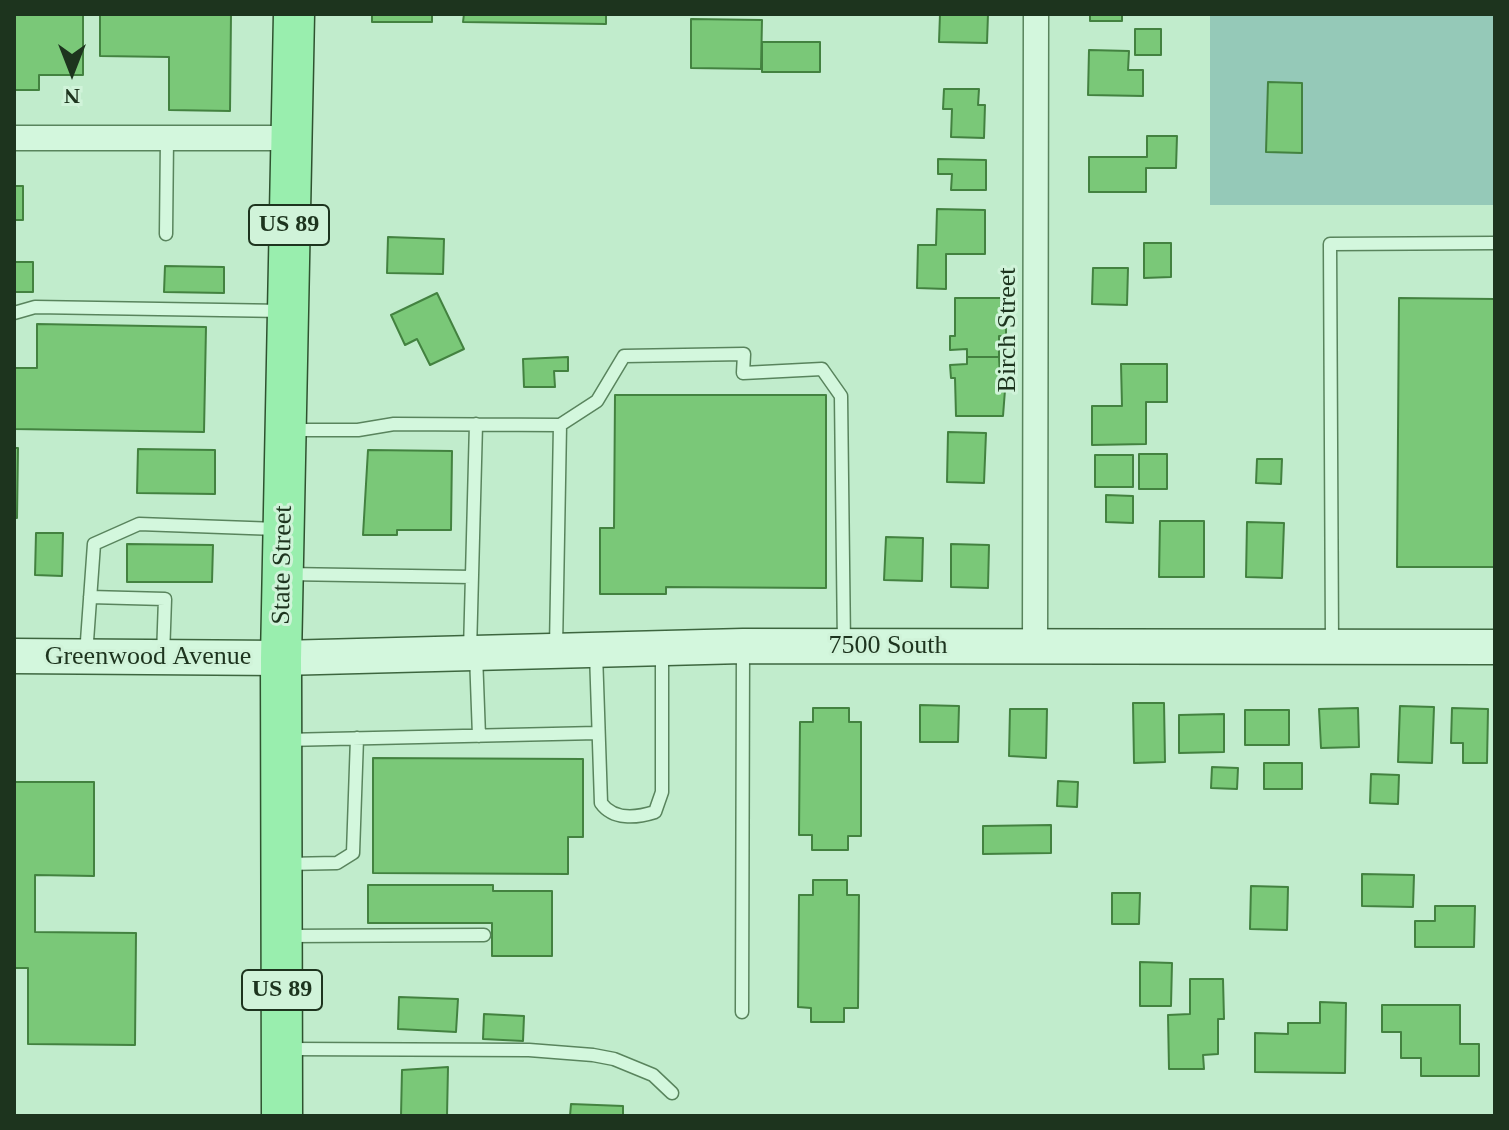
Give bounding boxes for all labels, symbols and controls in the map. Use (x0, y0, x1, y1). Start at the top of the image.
north arrow (32, 32, 112, 112)
text: N (64, 84, 80, 109)
road number: US 89 (249, 205, 329, 245)
street label: Birch Street (992, 268, 1024, 392)
street label: State Street (266, 505, 300, 625)
street label: 7500 South (828, 630, 948, 662)
street label: Greenwood Avenue (45, 641, 251, 673)
road number: US 89 (242, 970, 322, 1010)

